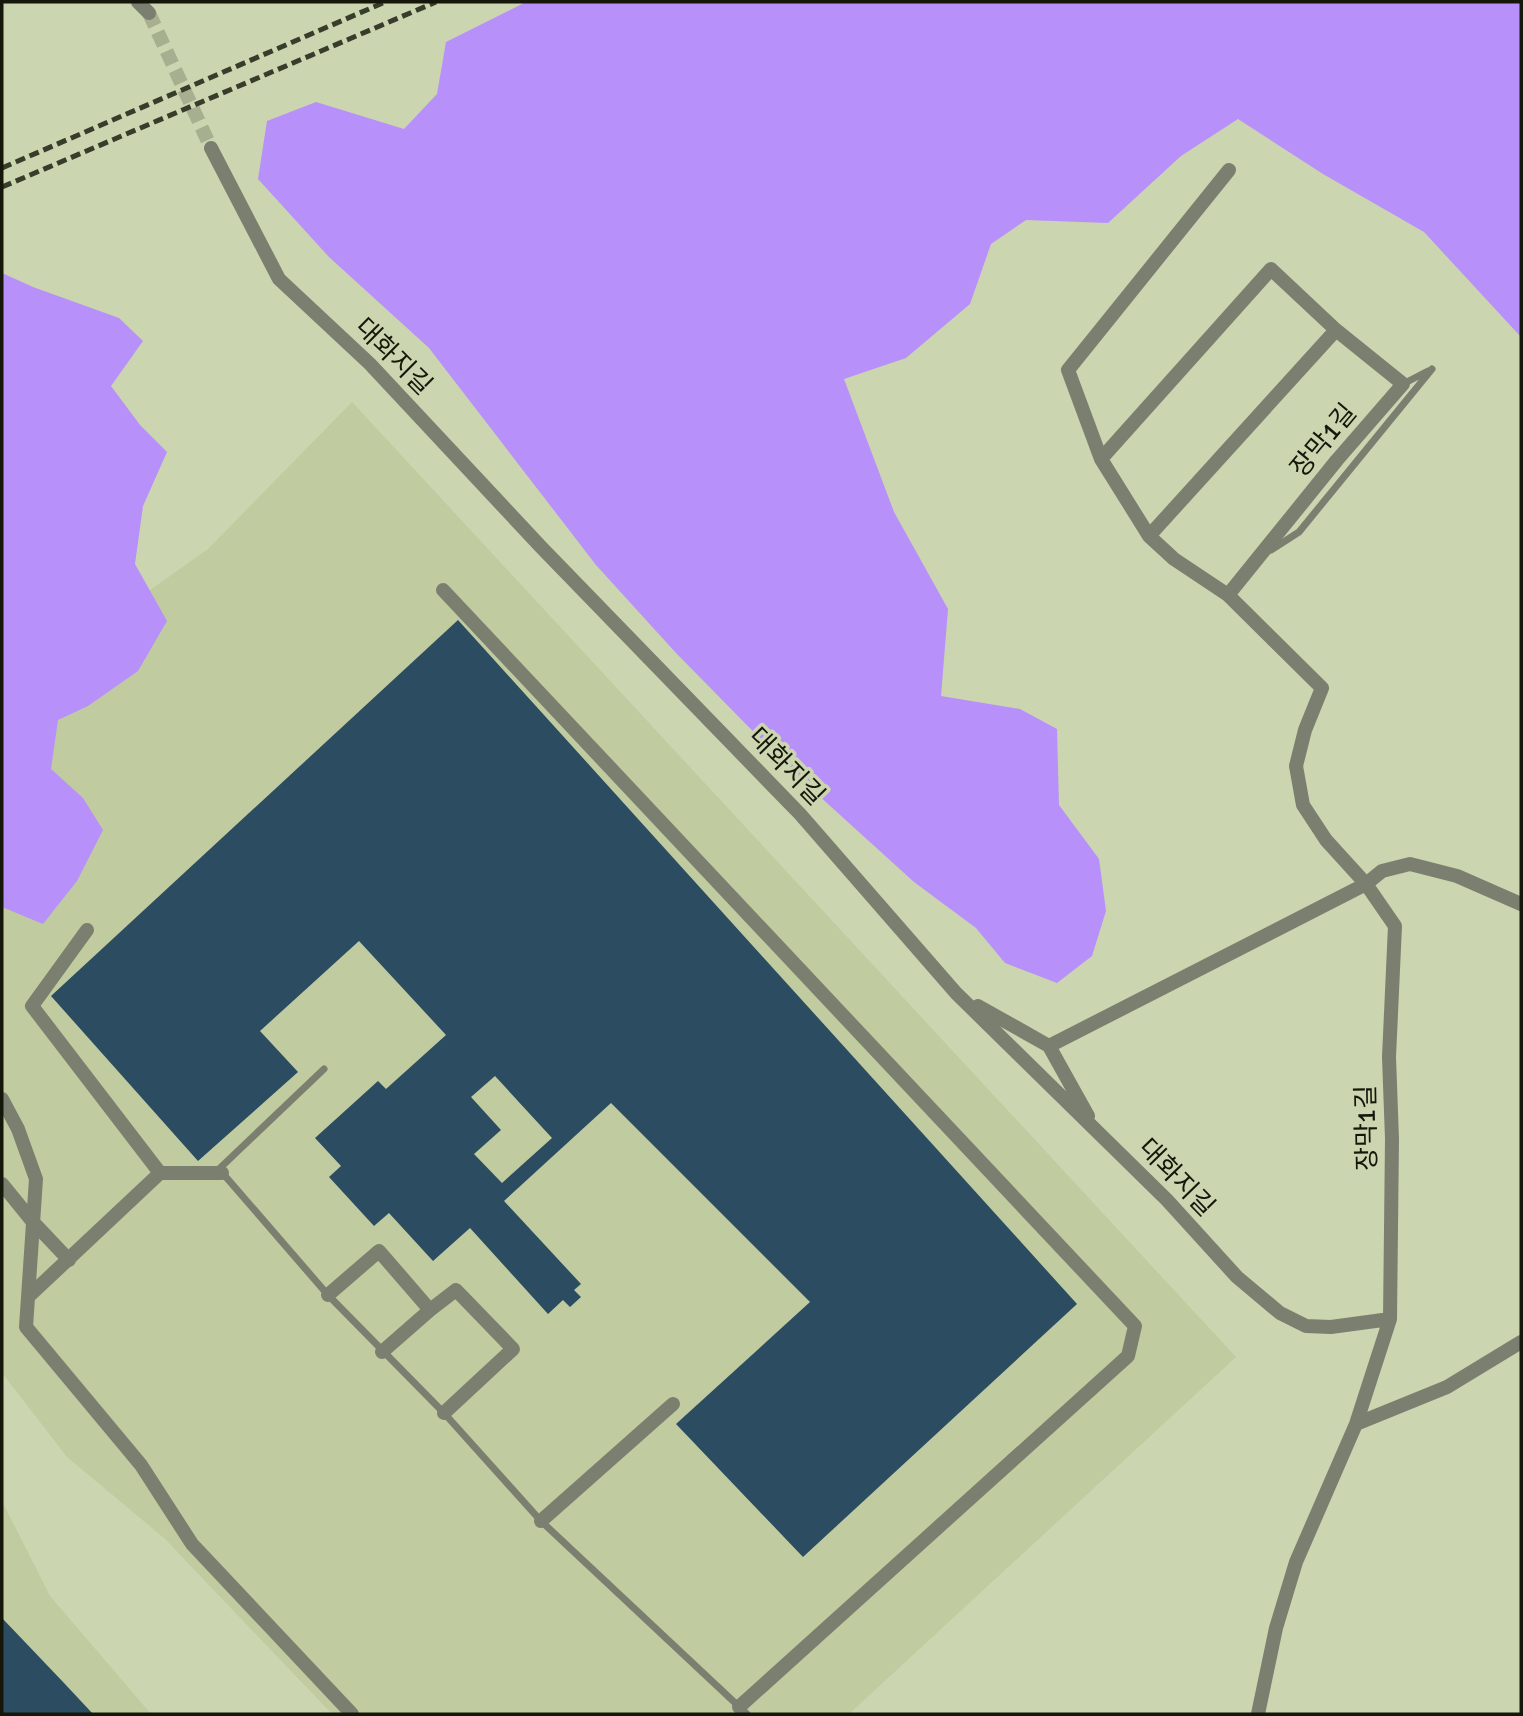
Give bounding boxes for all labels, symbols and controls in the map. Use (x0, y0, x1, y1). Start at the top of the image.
street label: 대화지길 (348, 312, 438, 402)
street label: 장막1길 (1284, 397, 1364, 484)
street label: 대화지길 (742, 721, 831, 812)
street label: 장막1길 (1350, 1085, 1384, 1171)
street label: 대화지길 (1132, 1132, 1221, 1223)

